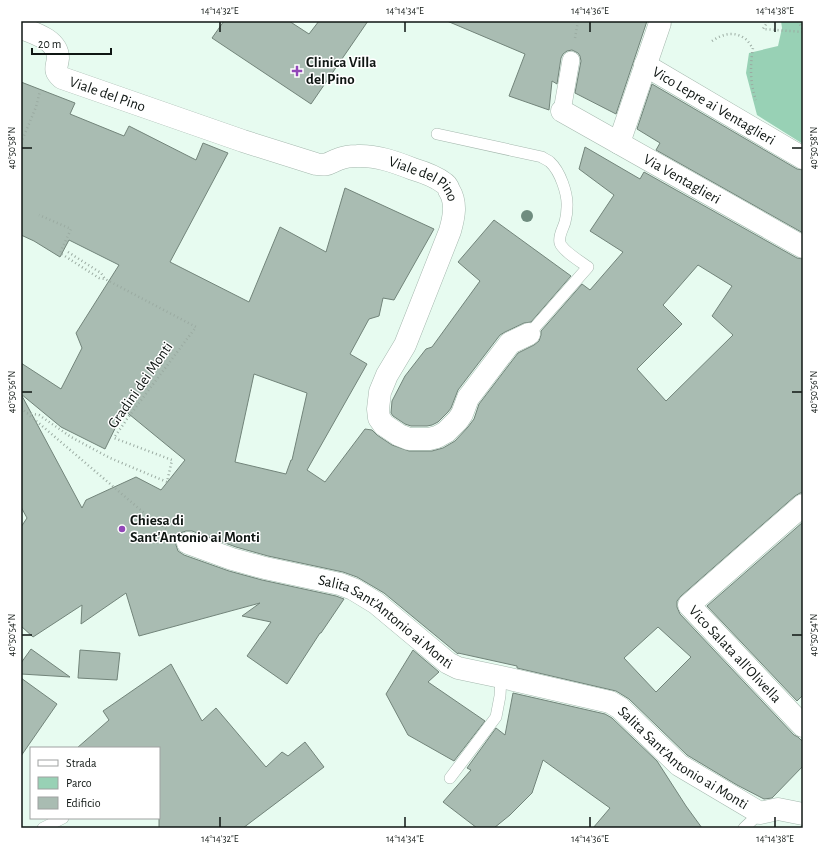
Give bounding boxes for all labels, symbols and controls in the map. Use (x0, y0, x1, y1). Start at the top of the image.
text: 14°14'32"E (201, 6, 239, 16)
text: 14°14'34"E (386, 6, 424, 16)
text: 14°14'36"E (571, 6, 609, 16)
text: 14°14'38"E (756, 6, 794, 16)
scale bar (32, 30, 111, 56)
text: 20 m (38, 38, 61, 50)
place label: Clinica Villa del Pino (306, 55, 376, 87)
street label: Vico Lepre ai Ventaglieri (650, 64, 778, 148)
marker: Clinica Villa del Pino (291, 65, 303, 77)
street label: Viale del Pino (67, 74, 147, 115)
text: 40°50'58"N (7, 127, 17, 169)
text: 40°50'58"N (809, 127, 819, 169)
street label: Via Ventaglieri (641, 152, 723, 207)
street label: Viale del Pino (387, 154, 460, 203)
street label: Gradini dei Monti (105, 340, 176, 431)
text: 40°50'56"N (7, 371, 17, 413)
text: 40°50'56"N (809, 371, 819, 413)
place label: Chiesa di Sant'Antonio ai Monti (130, 513, 260, 545)
marker: Chiesa di Sant'Antonio ai Monti (117, 524, 127, 534)
street label: Salita Sant'Antonio ai Monti (317, 573, 455, 672)
street label: Vico Salata all'Olivella (686, 603, 784, 706)
text: 40°50'54"N (7, 614, 17, 656)
text: 40°50'54"N (809, 614, 819, 656)
street label: Salita Sant'Antonio ai Monti (615, 704, 751, 812)
legend (30, 747, 160, 819)
text: Strada (66, 757, 97, 769)
text: Parco (66, 777, 92, 789)
text: Edificio (66, 797, 101, 809)
text: 14°14'32"E (201, 834, 239, 844)
text: 14°14'34"E (386, 834, 424, 844)
text: 14°14'36"E (571, 834, 609, 844)
text: 14°14'38"E (756, 834, 794, 844)

